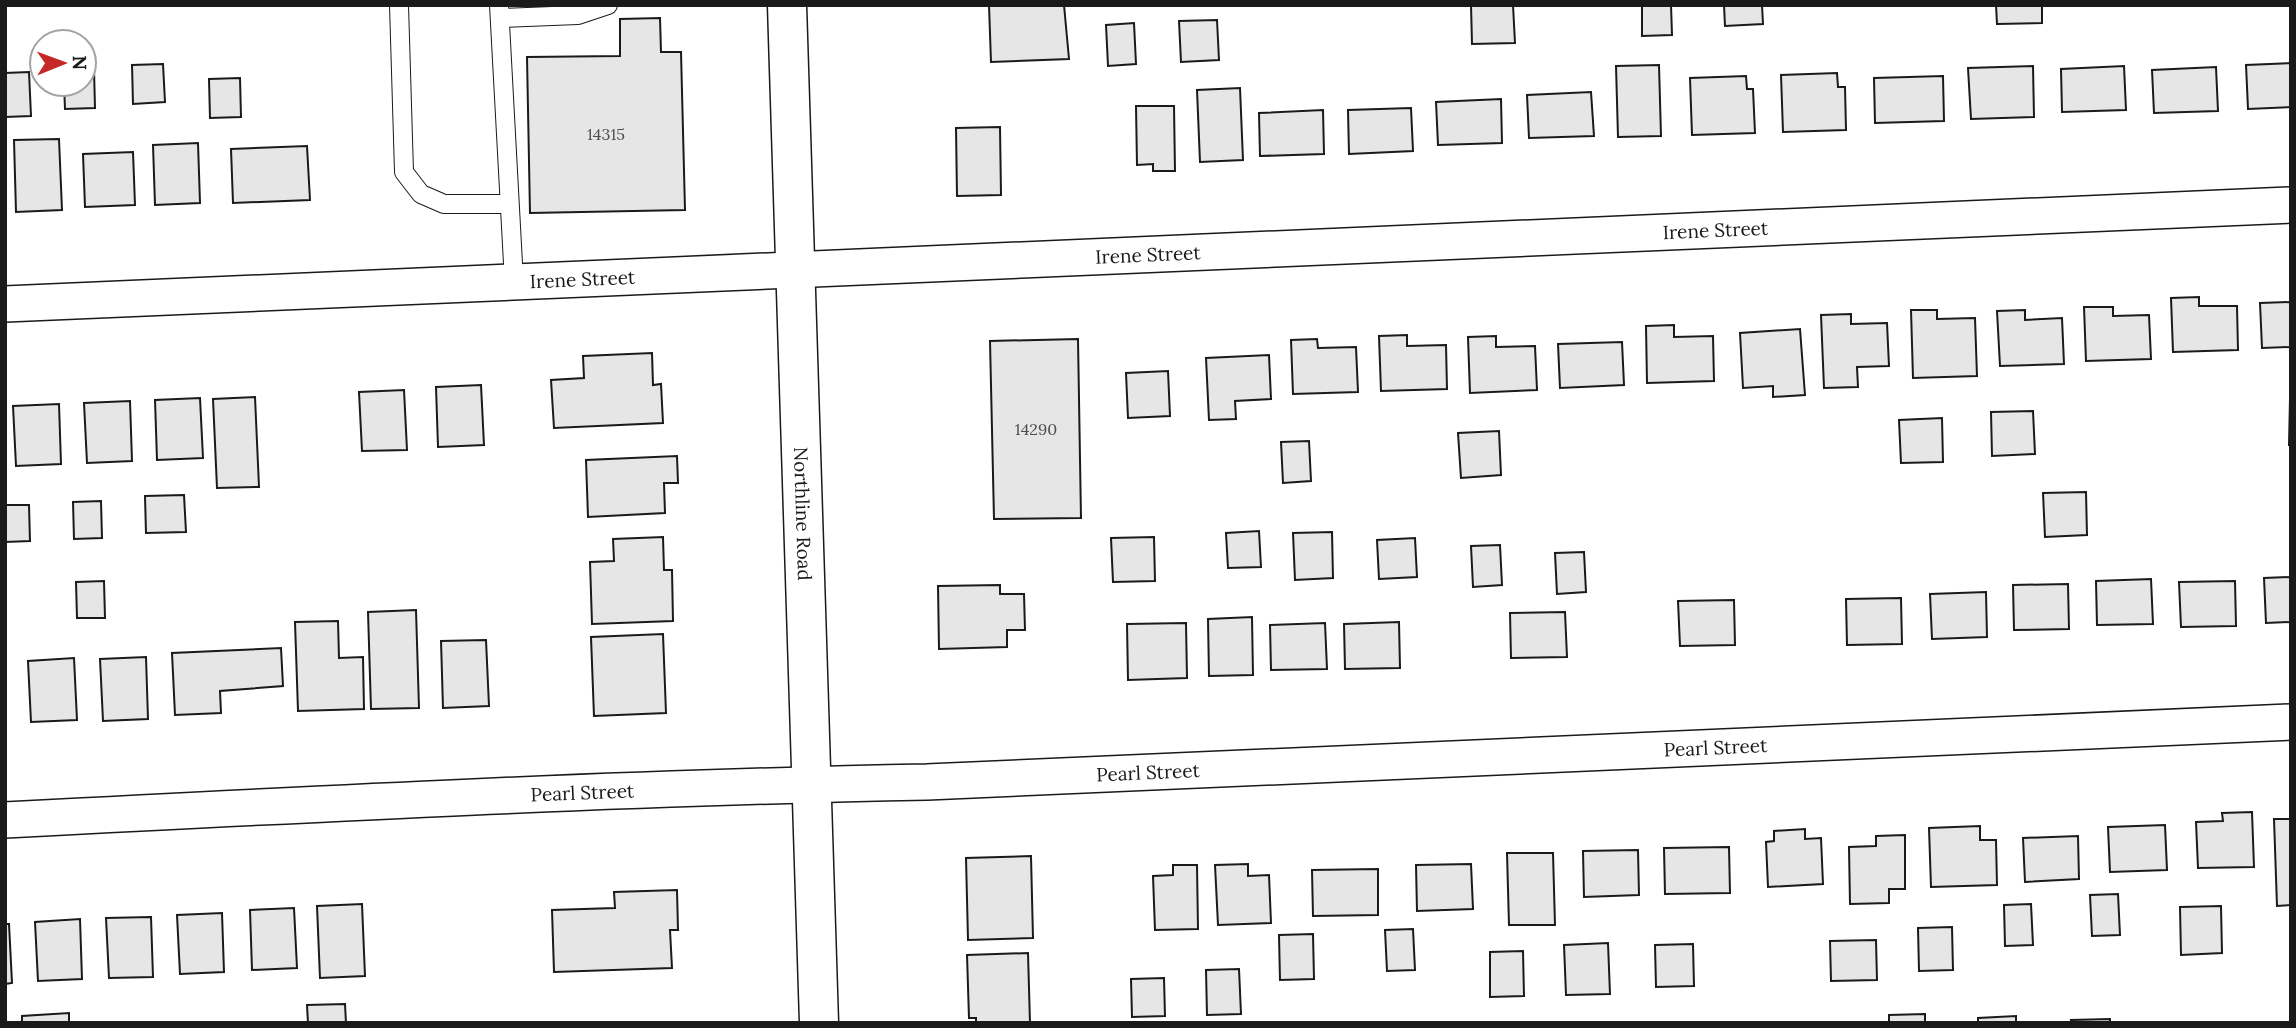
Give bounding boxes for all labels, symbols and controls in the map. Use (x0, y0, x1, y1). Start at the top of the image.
north arrow (28, 28, 98, 98)
text: N (68, 55, 92, 71)
house number: 14315 (587, 124, 625, 144)
street label: Irene Street (1662, 216, 1769, 244)
street label: Irene Street (1095, 240, 1202, 269)
street label: Irene Street (529, 265, 636, 293)
house number: 14290 (1015, 419, 1057, 439)
street label: Northline Road (789, 446, 817, 581)
street label: Pearl Street (1663, 733, 1768, 762)
street label: Pearl Street (1096, 758, 1201, 787)
street label: Pearl Street (530, 778, 635, 806)

